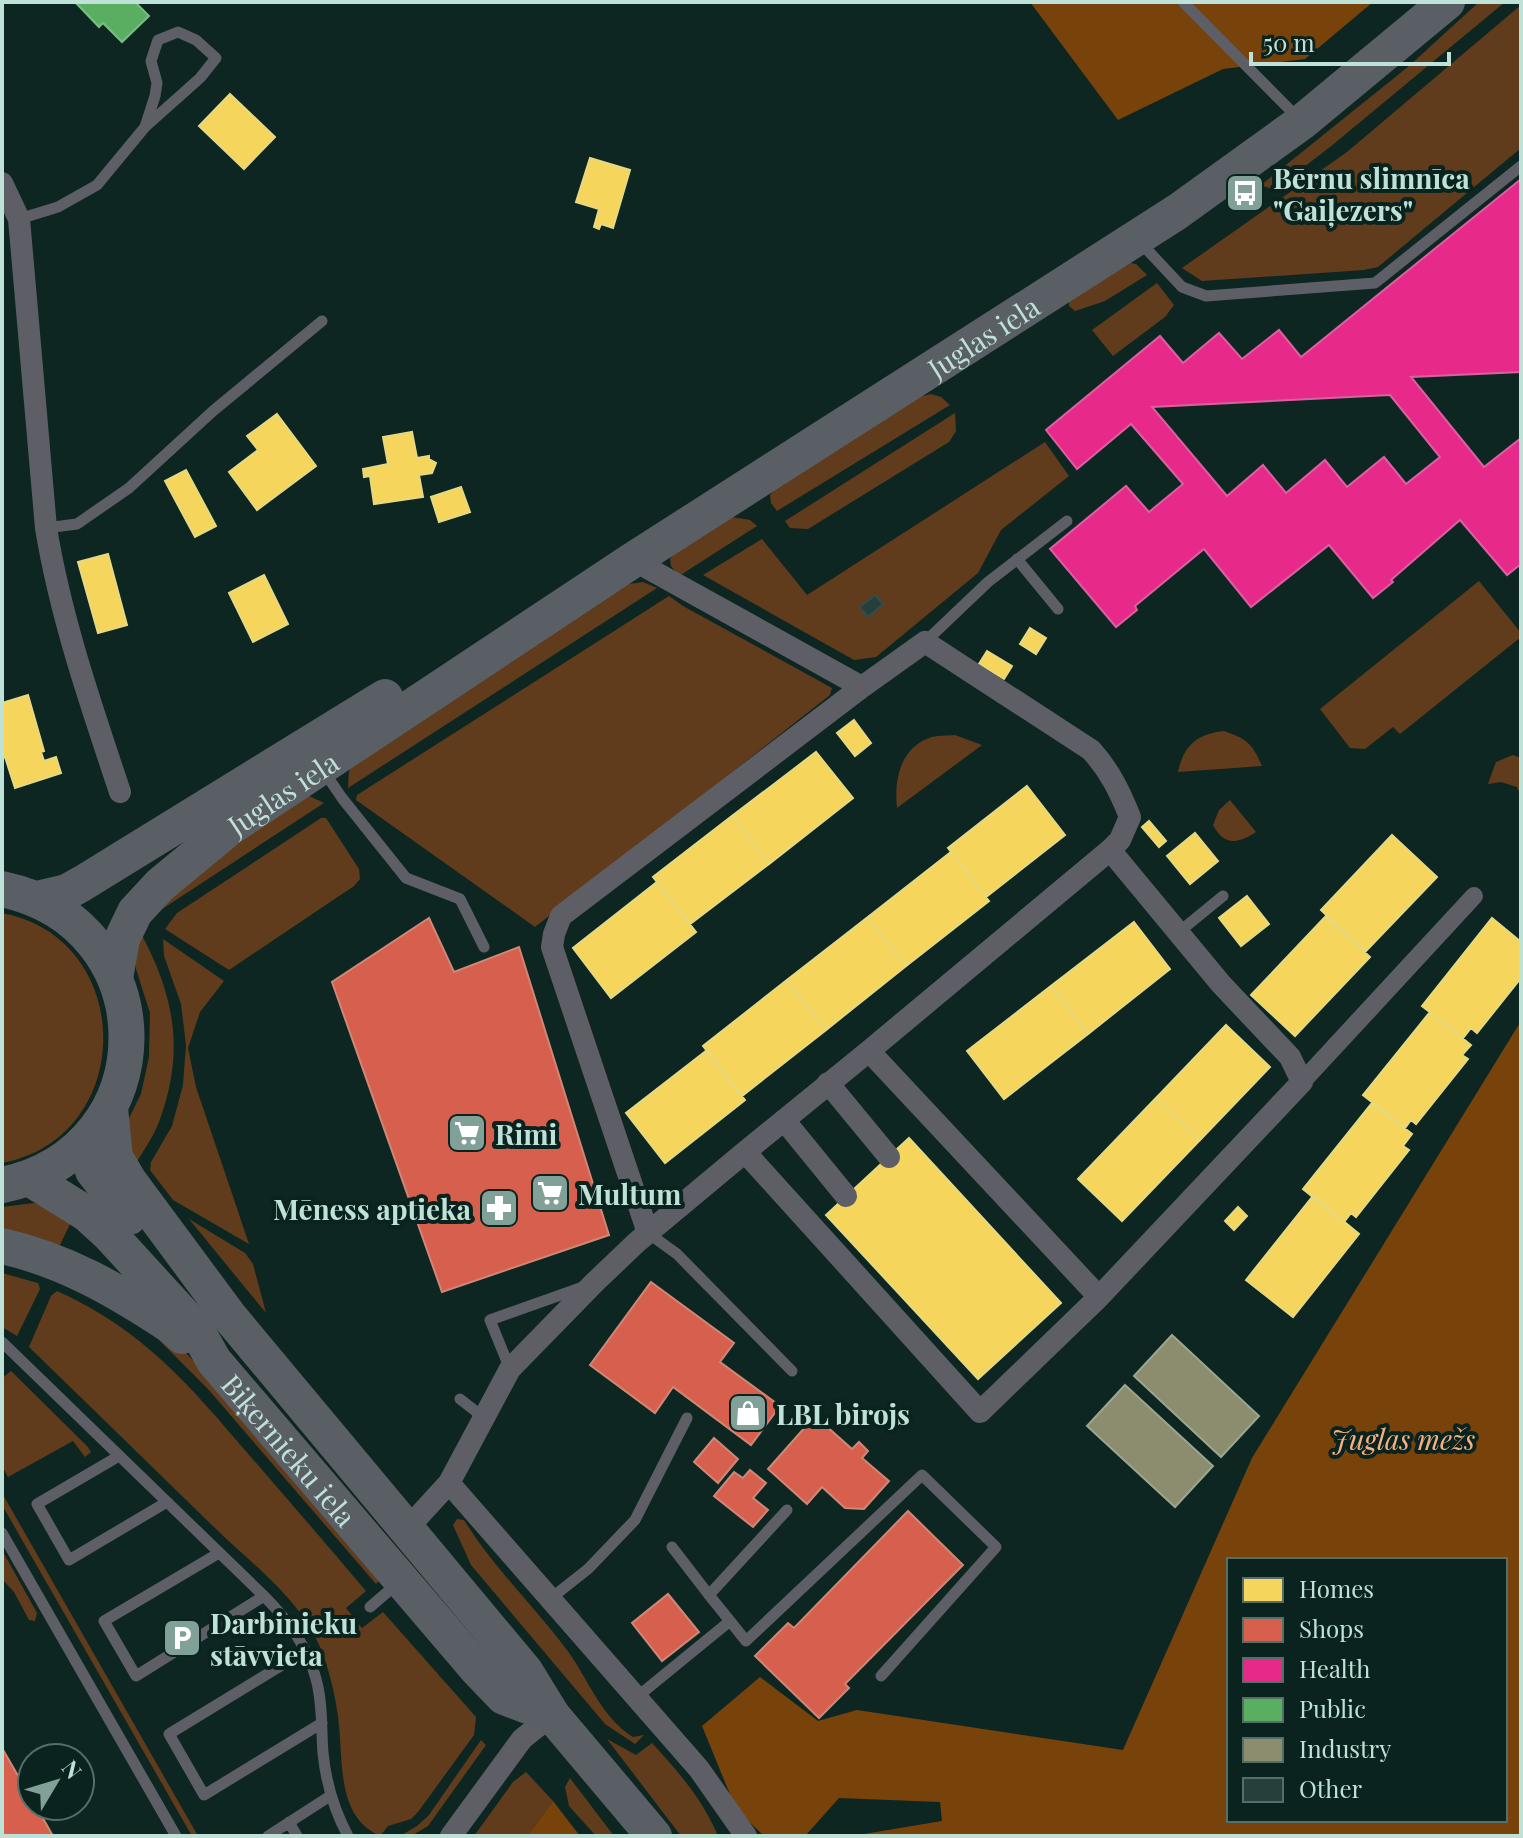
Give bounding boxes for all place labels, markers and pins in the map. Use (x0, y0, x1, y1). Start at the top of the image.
place label: Bērnu slimnīca "Gaiļezers" (1273, 159, 1470, 228)
bus stop icon: Bērnu slimnīca "Gaiļezers" (1224, 172, 1266, 214)
supermarket icon: Rimi (446, 1112, 488, 1154)
place label: Rimi (495, 1115, 558, 1152)
supermarket icon: Multum (529, 1172, 571, 1214)
place label: Multum (578, 1175, 681, 1212)
pharmacy icon: Mēness aptieka (478, 1187, 520, 1229)
place label: Mēness aptieka (273, 1190, 471, 1227)
shop icon: LBL birojs (727, 1392, 769, 1434)
place label: LBL birojs (776, 1395, 910, 1432)
place label: Darbinieku stāvvieta (210, 1604, 357, 1673)
parking icon: Darbinieku stāvvieta (161, 1617, 203, 1659)

